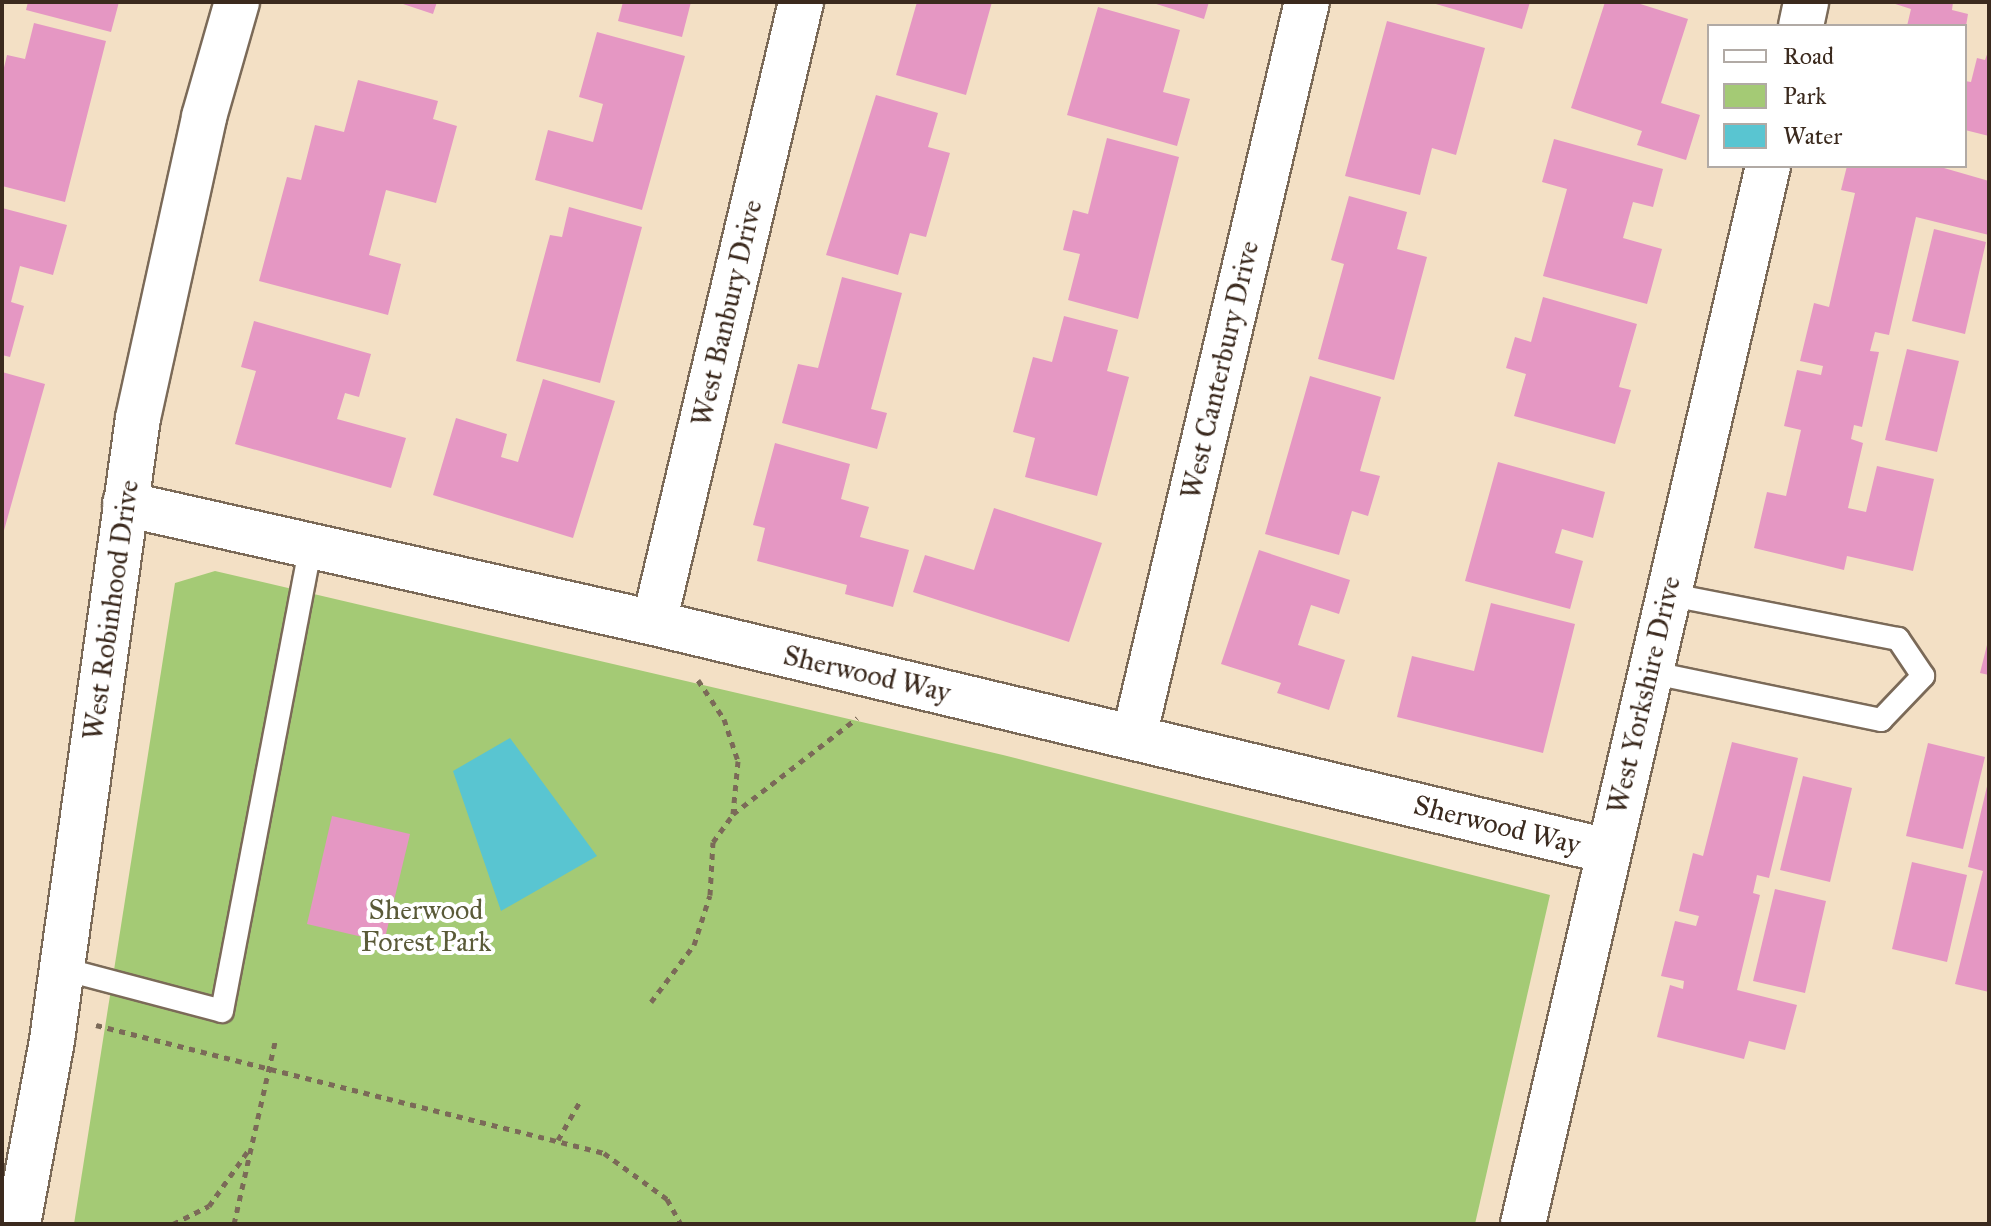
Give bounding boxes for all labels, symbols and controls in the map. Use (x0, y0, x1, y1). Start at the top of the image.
legend (1707, 24, 1967, 168)
text: Road (1783, 41, 1834, 71)
text: Park (1783, 81, 1826, 111)
text: Water (1783, 121, 1842, 151)
street label: West Banbury Drive (685, 196, 769, 430)
street label: West Canterbury Drive (1174, 238, 1266, 502)
street label: West Robinhood Drive (76, 478, 146, 742)
street label: West Yorkshire Drive (1600, 573, 1688, 817)
street label: Sherwood Way (780, 638, 954, 710)
street label: Sherwood Way (1410, 788, 1584, 862)
park label: Sherwood Forest Park (361, 893, 491, 959)

